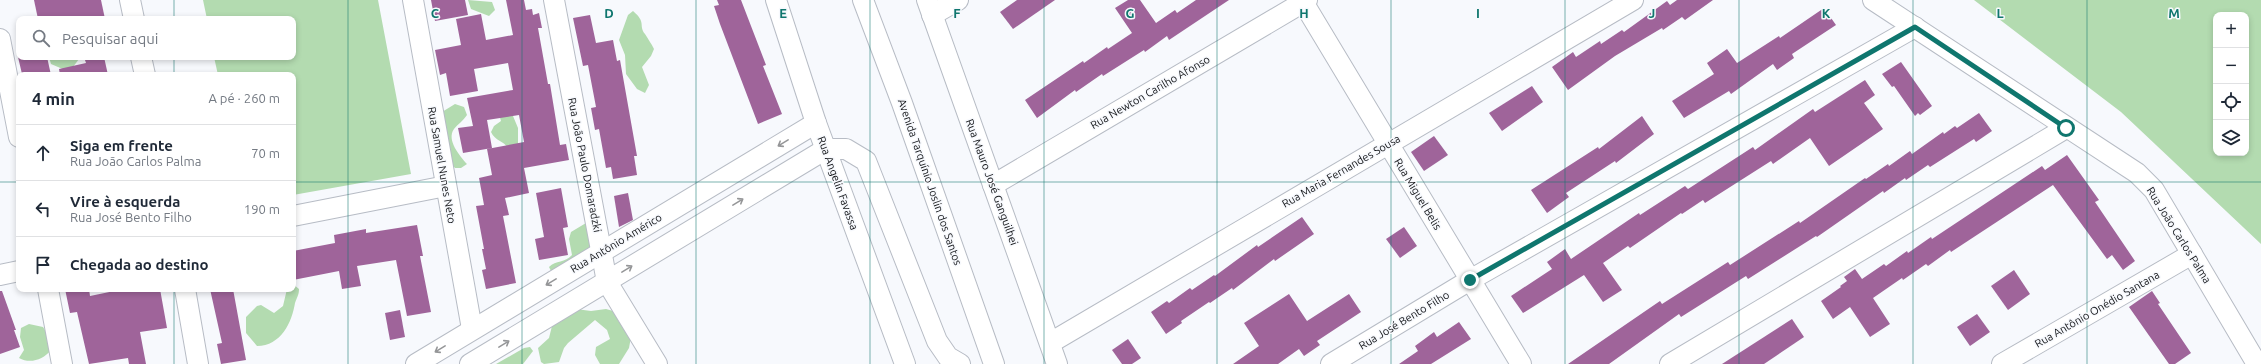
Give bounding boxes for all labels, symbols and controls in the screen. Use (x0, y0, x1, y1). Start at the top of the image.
text: C (431, 6, 440, 20)
text: D (604, 6, 614, 20)
text: E (779, 6, 787, 20)
text: F (953, 6, 961, 20)
text: G (1126, 6, 1135, 20)
text: H (1299, 6, 1309, 20)
text: I (1476, 6, 1480, 20)
text: J (1649, 6, 1655, 20)
text: K (1822, 6, 1831, 20)
text: L (1996, 6, 2004, 20)
text: M (2168, 6, 2180, 20)
map controls (2213, 12, 2249, 156)
button: + (2213, 12, 2249, 48)
search box (16, 16, 296, 60)
icon: search (30, 27, 52, 49)
text: Pesquisar aqui (62, 30, 158, 47)
button: − (2213, 48, 2249, 84)
street label: Rua Newton Carilho Afonso (1088, 53, 1212, 131)
button: locate (2213, 84, 2249, 120)
text: 4 min (32, 89, 75, 108)
text: A pé · 260 m (208, 91, 280, 105)
street label: Rua João Paulo Domaradzki (566, 97, 604, 233)
street label: Avenida Tarquínio Joslin dos Santos (896, 97, 964, 267)
street label: Rua Samuel Nunes Neto (426, 106, 458, 224)
street label: Rua Mauro José Ganguilhei (964, 117, 1020, 247)
route start (2057, 119, 2075, 137)
button: layers (2213, 120, 2249, 156)
street label: Rua Maria Fernandes Sousa (1280, 132, 1402, 210)
street label: Rua Angelin Favassa (815, 135, 861, 231)
text: Siga em frente (70, 137, 173, 154)
one-way arrow (778, 139, 789, 147)
icon: ahead (32, 142, 54, 164)
text: 70 m (251, 146, 280, 160)
text: Rua João Carlos Palma (70, 154, 201, 168)
street label: Rua Miguel Belis (1392, 156, 1444, 232)
street label: Rua João Carlos Palma (2144, 185, 2214, 285)
text: Vire à esquerda (70, 193, 180, 210)
icon: left (32, 198, 54, 220)
one-way arrow (732, 198, 743, 206)
text: 190 m (244, 202, 280, 216)
text: Rua José Bento Filho (70, 210, 192, 224)
street label: Rua Antônio Américo (568, 211, 664, 275)
icon: arrive (32, 254, 54, 276)
text: Chegada ao destino (70, 256, 209, 273)
one-way arrow (621, 265, 633, 273)
street label: Rua Antônio Onédio Santana (2033, 268, 2161, 350)
route end (1461, 271, 1479, 289)
one-way arrow (545, 279, 557, 287)
street label: Rua José Bento Filho (1357, 288, 1451, 352)
one-way arrow (498, 339, 510, 347)
one-way arrow (434, 346, 446, 354)

